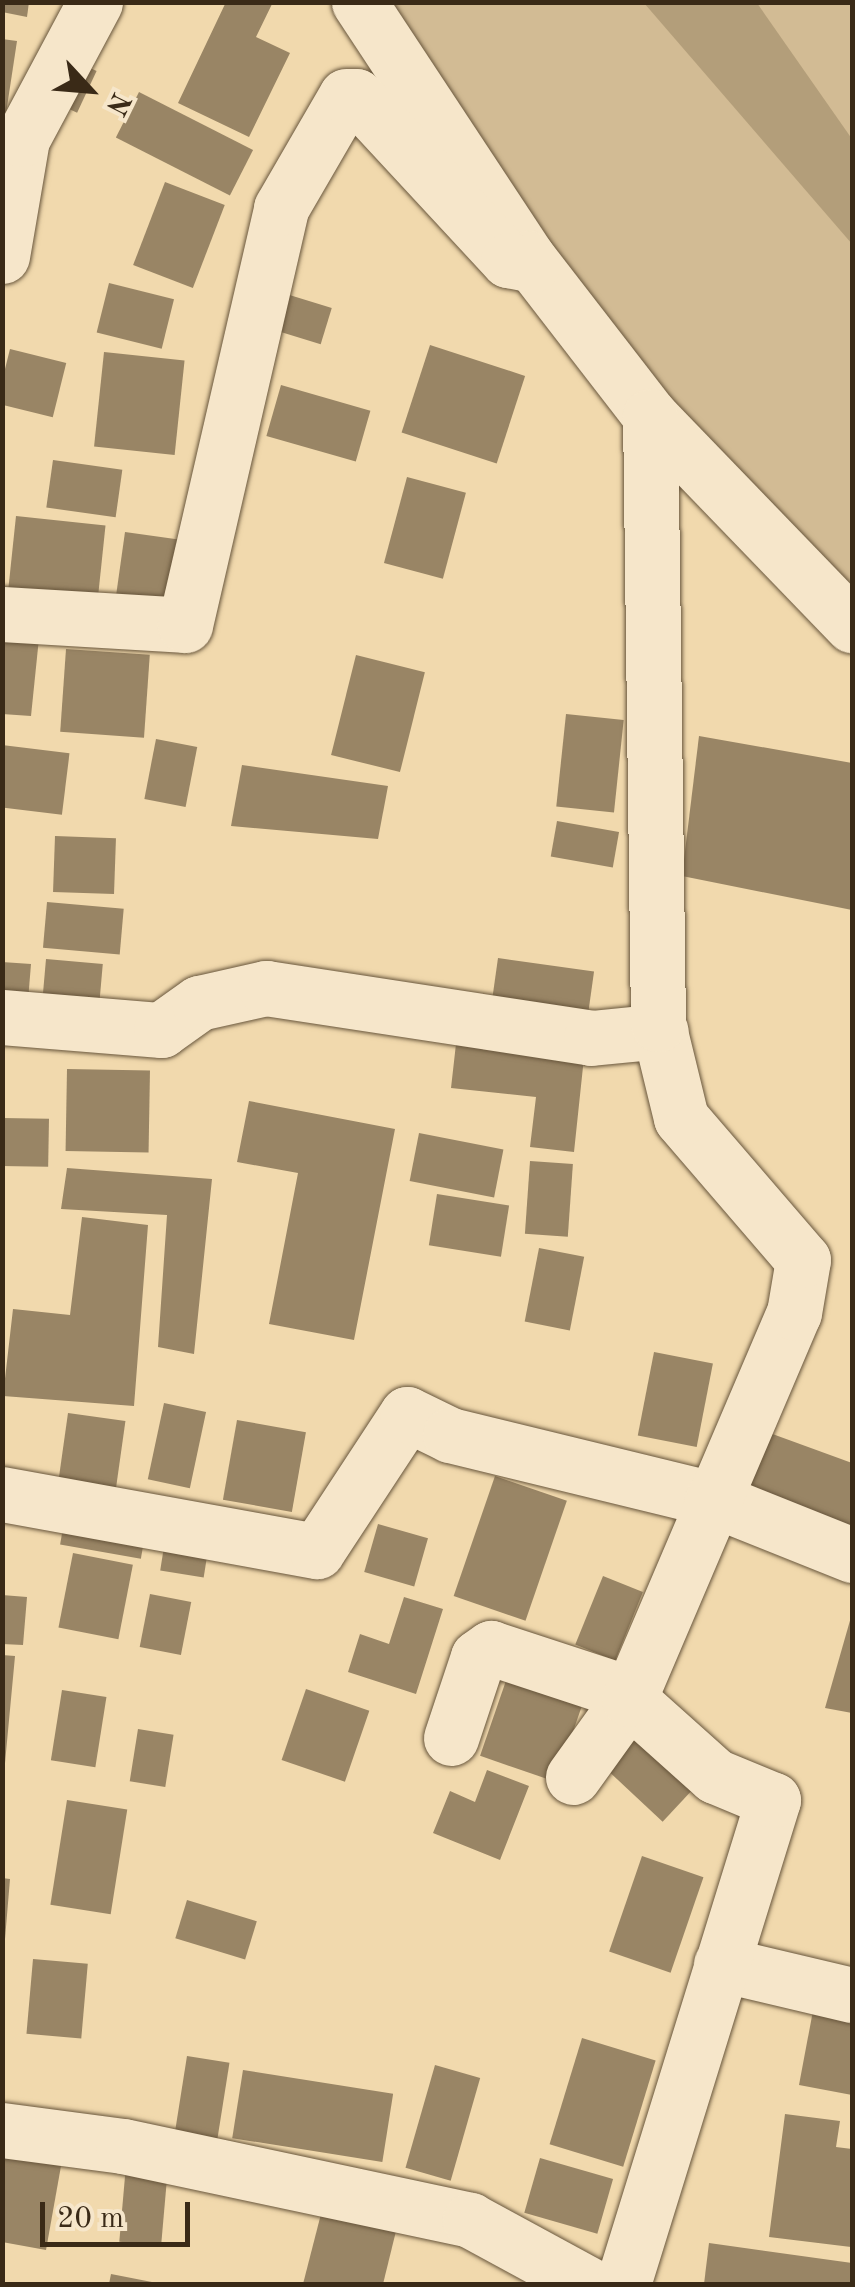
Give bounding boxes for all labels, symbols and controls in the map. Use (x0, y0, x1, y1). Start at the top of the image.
north arrow (40, 40, 140, 140)
text: N (100, 87, 134, 119)
scale bar (45, 2182, 195, 2244)
text: 20 m (57, 2204, 124, 2234)

